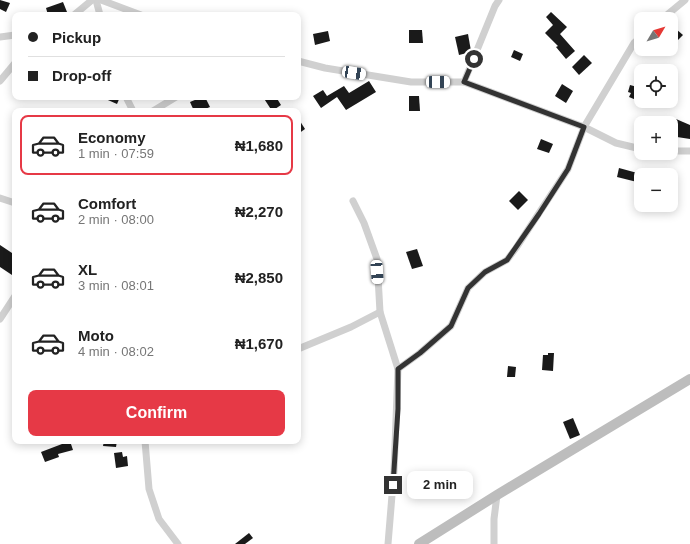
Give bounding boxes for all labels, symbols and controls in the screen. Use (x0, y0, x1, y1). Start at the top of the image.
north arrow (634, 12, 678, 56)
map controls (634, 12, 678, 212)
text: Pickup (52, 29, 101, 46)
route start (465, 50, 483, 68)
button: locate (634, 64, 678, 108)
car (341, 65, 367, 81)
text: Drop-off (52, 67, 111, 84)
car (426, 76, 450, 88)
button: + (634, 116, 678, 160)
icon: car (30, 127, 66, 163)
text: Economy (78, 129, 146, 146)
text: ₦1,680 (235, 137, 283, 154)
text: 1 min · 07:59 (78, 146, 154, 161)
button: − (634, 168, 678, 212)
icon: car (30, 193, 66, 229)
text: Comfort (78, 195, 136, 212)
text: ₦2,270 (235, 203, 283, 220)
text: 2 min · 08:00 (78, 212, 154, 227)
icon: car (30, 259, 66, 295)
car (370, 260, 384, 284)
text: XL (78, 261, 97, 278)
text: ₦2,850 (235, 269, 283, 286)
text: 3 min · 08:01 (78, 278, 154, 293)
icon: car (30, 325, 66, 361)
text: Moto (78, 327, 114, 344)
text: ₦1,670 (235, 335, 283, 352)
text: 4 min · 08:02 (78, 344, 154, 359)
button: Confirm (28, 390, 285, 436)
callout: 2 min (407, 471, 473, 499)
route end (384, 476, 402, 494)
text: 2 min (423, 477, 457, 492)

